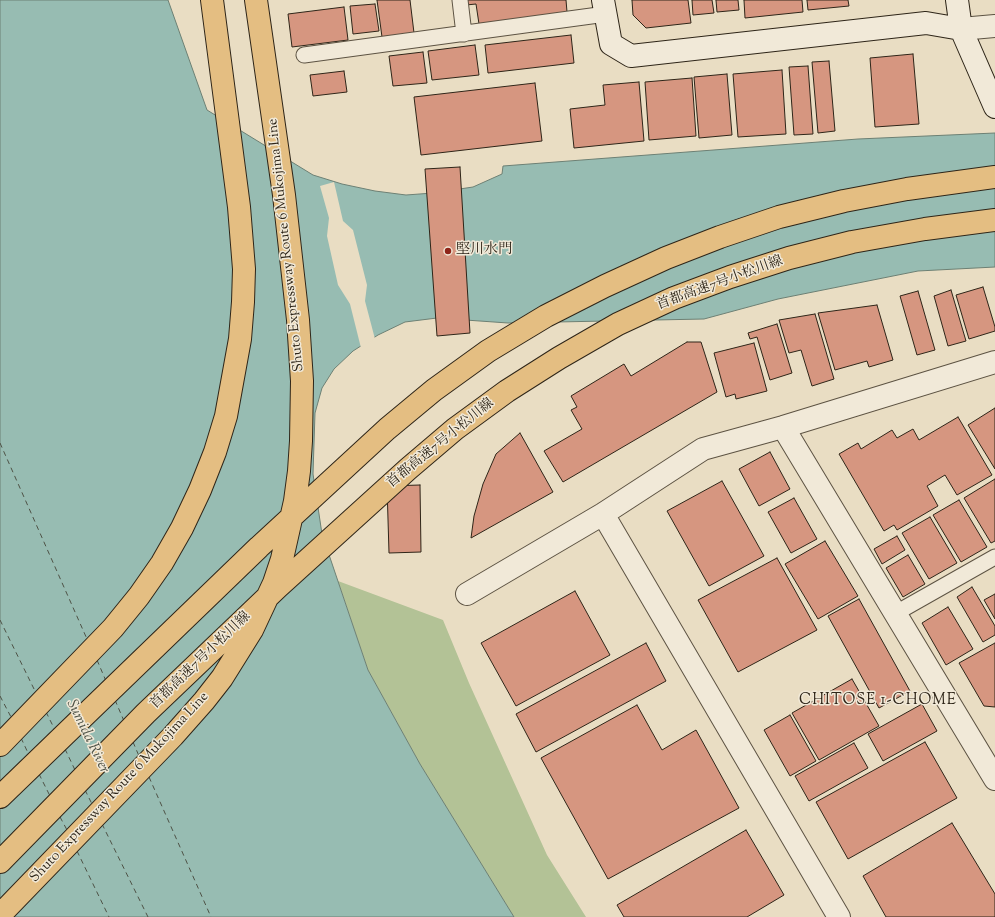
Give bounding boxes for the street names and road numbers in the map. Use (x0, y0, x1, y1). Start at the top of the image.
street label: Shuto Expressway Route 6 Mukojima Line (265, 118, 309, 372)
street label: 首都高速7号小松川線 (655, 253, 785, 315)
street label: 首都高速7号小松川線 (384, 396, 498, 492)
street label: 首都高速7号小松川線 (147, 609, 255, 713)
street label: Shuto Expressway Route 6 Mukojima Line (27, 689, 213, 887)

